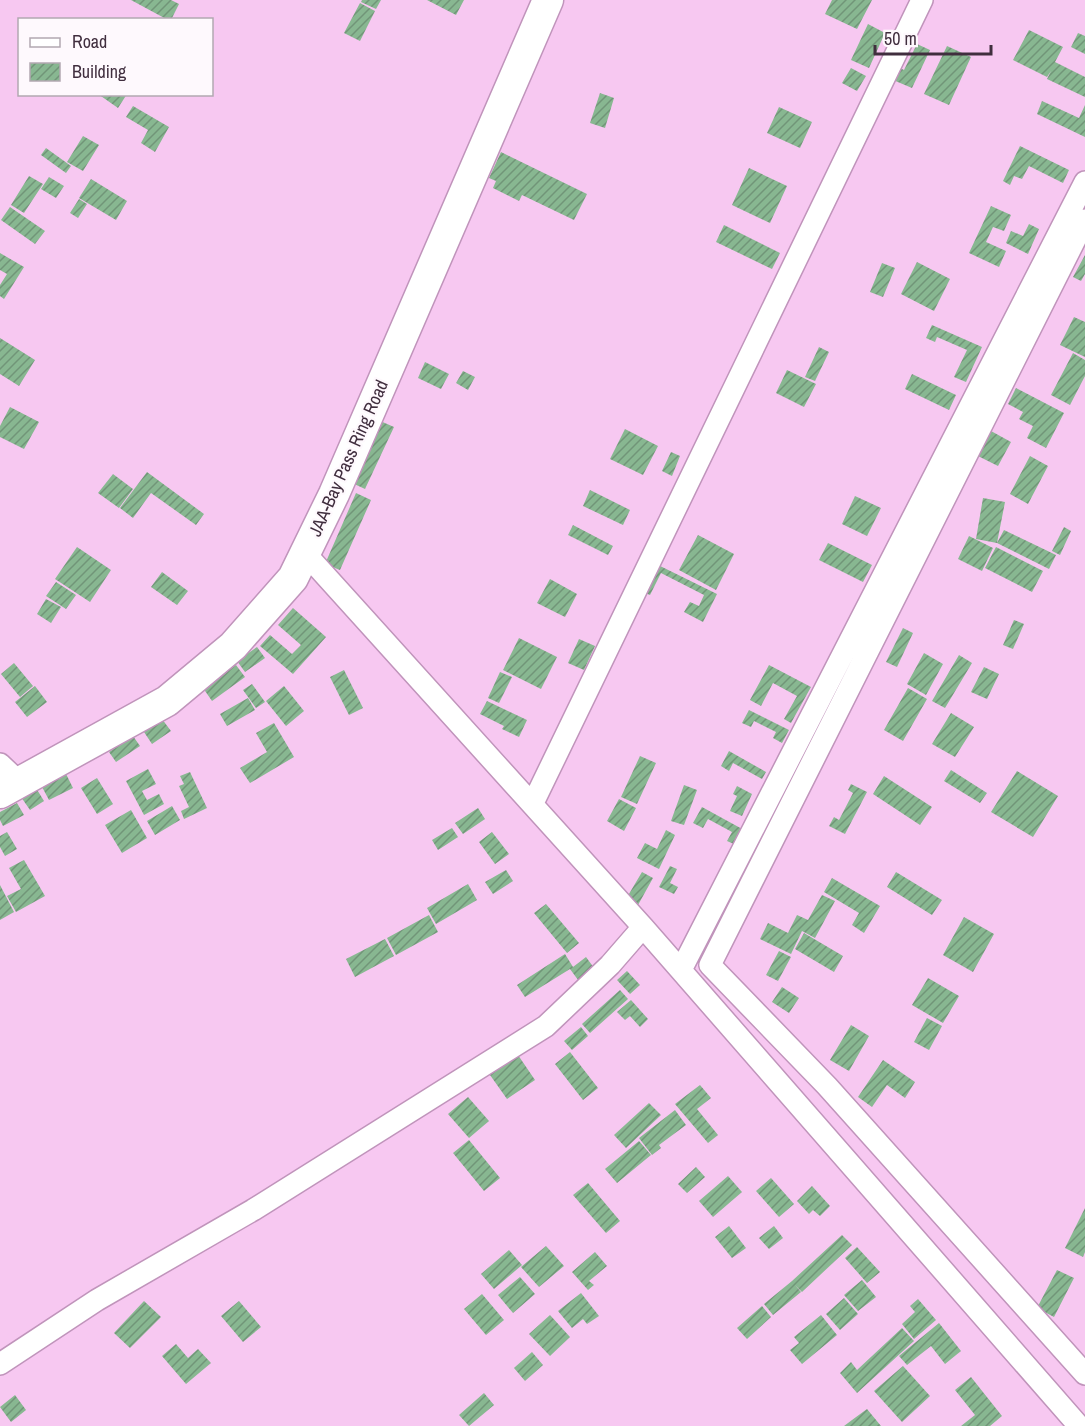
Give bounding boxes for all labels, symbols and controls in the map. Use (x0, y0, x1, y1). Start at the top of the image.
legend (18, 18, 213, 96)
scale bar (875, 18, 990, 56)
text: 50 m (884, 26, 917, 51)
text: Road (72, 29, 107, 54)
text: Building (72, 59, 127, 84)
street label: JAA-Bay Pass Ring Road (302, 376, 394, 540)

